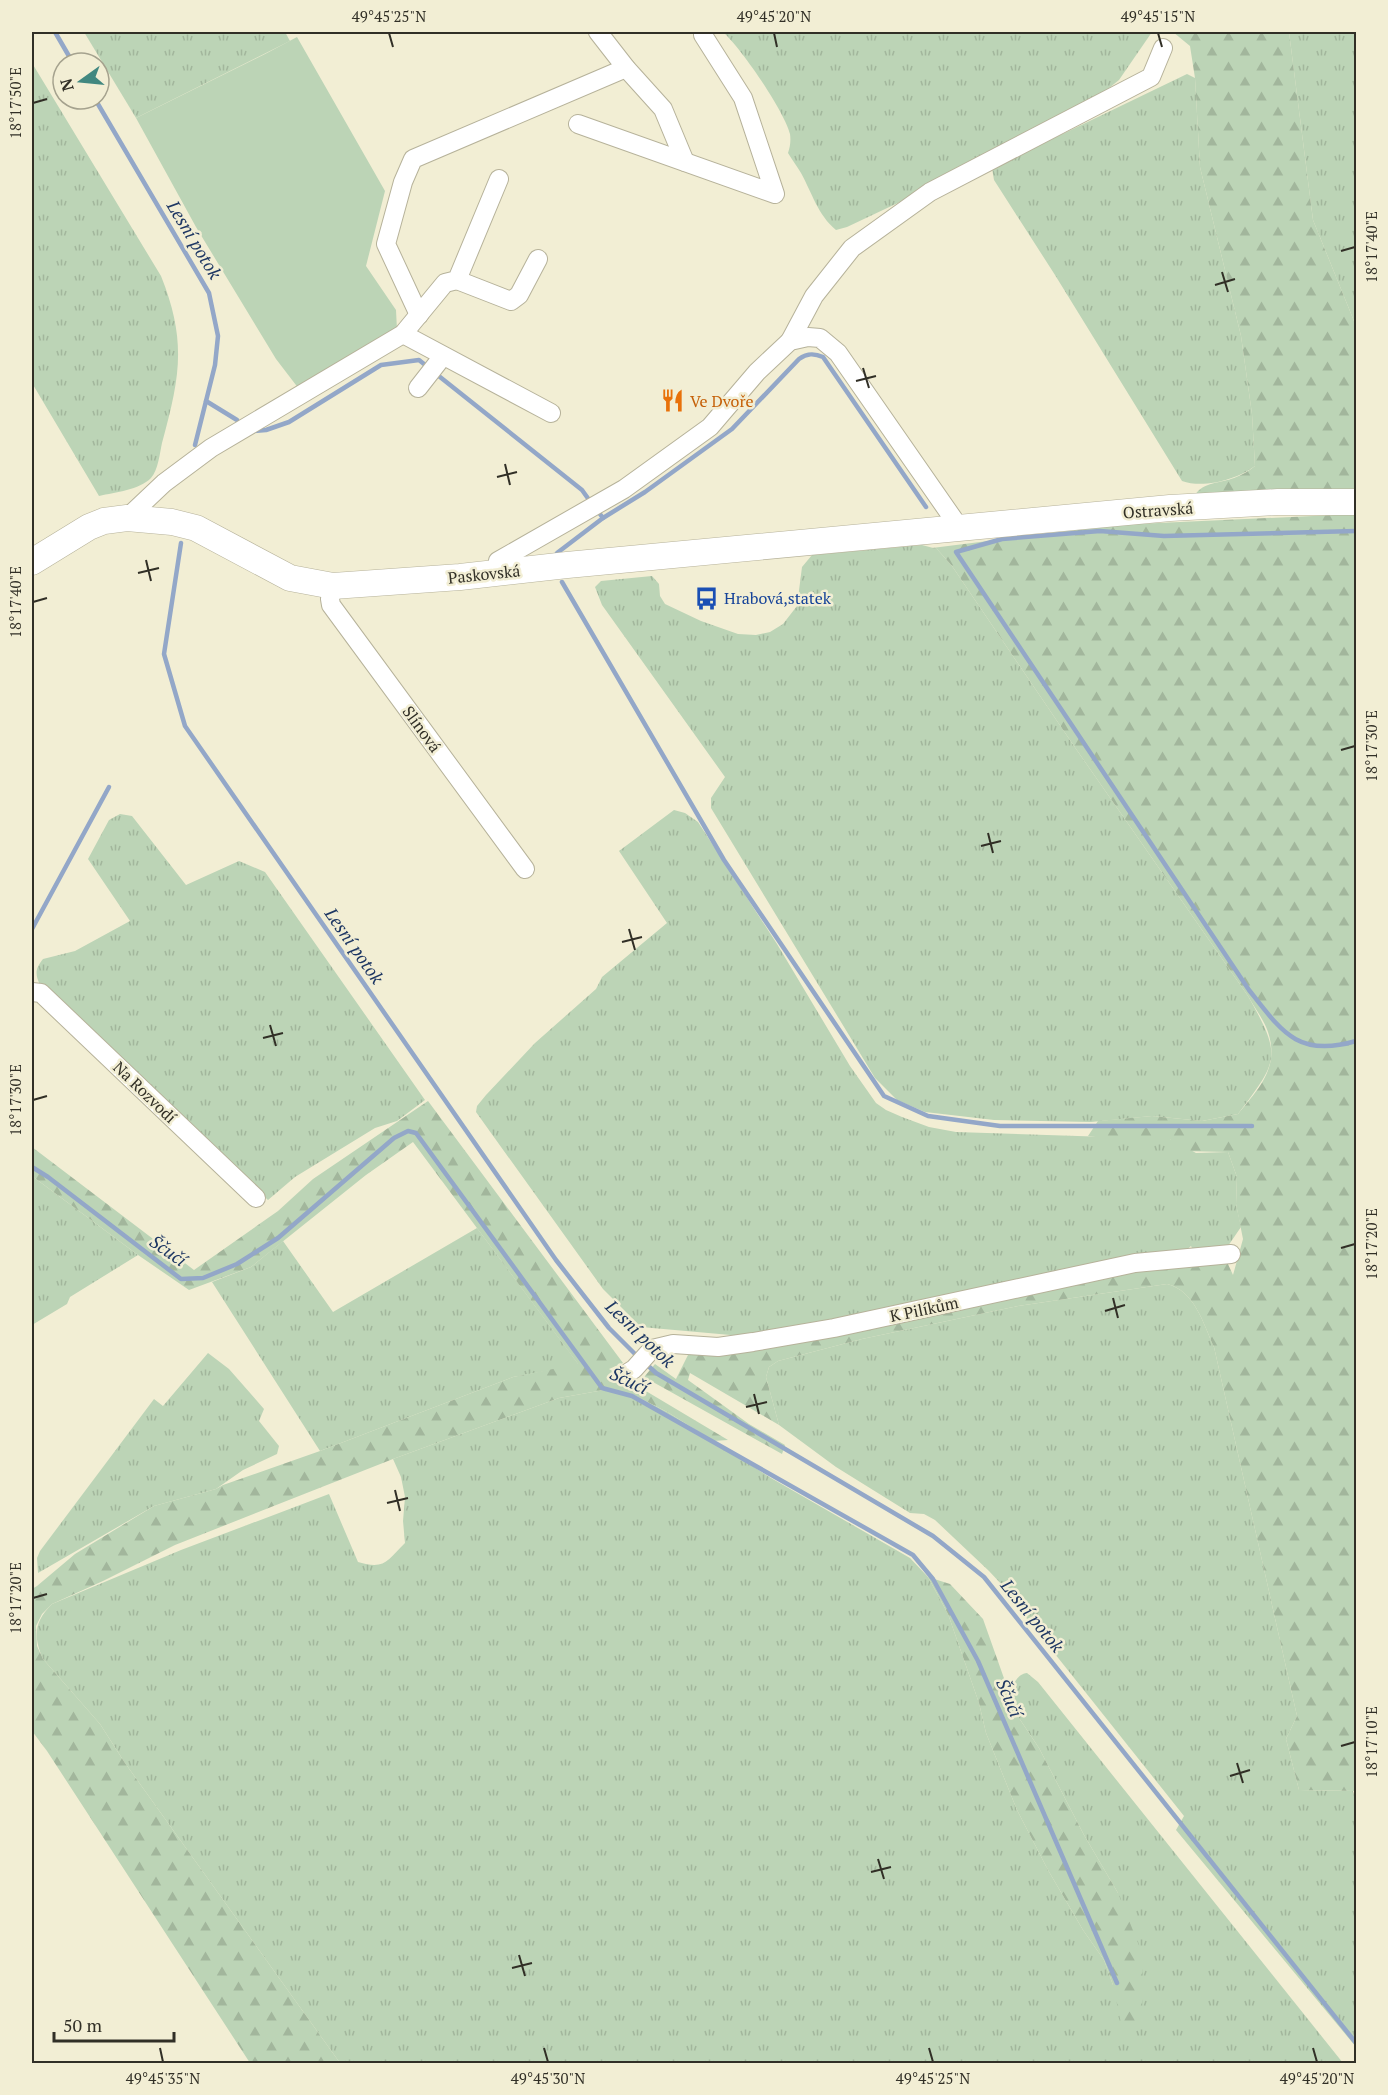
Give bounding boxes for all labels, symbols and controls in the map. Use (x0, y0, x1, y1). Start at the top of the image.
text: 49°45'25"N (352, 6, 426, 26)
text: 49°45'20"N (737, 6, 811, 26)
text: 49°45'15"N (1121, 6, 1195, 26)
north arrow (51, 51, 111, 111)
text: 18°17'50"E (5, 67, 25, 139)
text: N (54, 76, 79, 94)
water label: Lesní potok (162, 195, 228, 283)
text: 18°17'40"E (1361, 211, 1381, 283)
restaurant icon: Ve Dvoře (659, 388, 685, 414)
place label: Ve Dvoře (690, 390, 754, 412)
street label: Ostravská (1122, 497, 1194, 523)
street label: Paskovská (447, 559, 521, 589)
text: 18°17'40"E (5, 566, 25, 638)
bus stop icon: Hrabová,statek (693, 585, 719, 611)
place label: Hrabová,statek (724, 587, 832, 609)
street label: Slínová (398, 701, 446, 757)
text: 18°17'30"E (1361, 710, 1381, 782)
water label: Lesní potok (319, 902, 390, 988)
street label: Na Rozvodí (109, 1056, 182, 1128)
text: 18°17'30"E (5, 1064, 25, 1136)
text: 18°17'20"E (1361, 1208, 1381, 1280)
water label: Ščučí (145, 1229, 193, 1273)
street label: K Pilíkům (888, 1291, 960, 1327)
water label: Lesní potok (600, 1294, 681, 1373)
water label: Ščučí (606, 1361, 654, 1400)
text: 18°17'20"E (5, 1562, 25, 1634)
water label: Lesní potok (995, 1573, 1070, 1657)
water label: Ščučí (991, 1675, 1029, 1722)
text: 18°17'10"E (1361, 1706, 1381, 1778)
scale bar (54, 2005, 174, 2043)
text: 50 m (63, 2013, 103, 2037)
text: 49°45'35"N (126, 2068, 200, 2088)
text: 49°45'30"N (511, 2068, 585, 2088)
text: 49°45'25"N (896, 2068, 970, 2088)
text: 49°45'20"N (1280, 2068, 1354, 2088)

